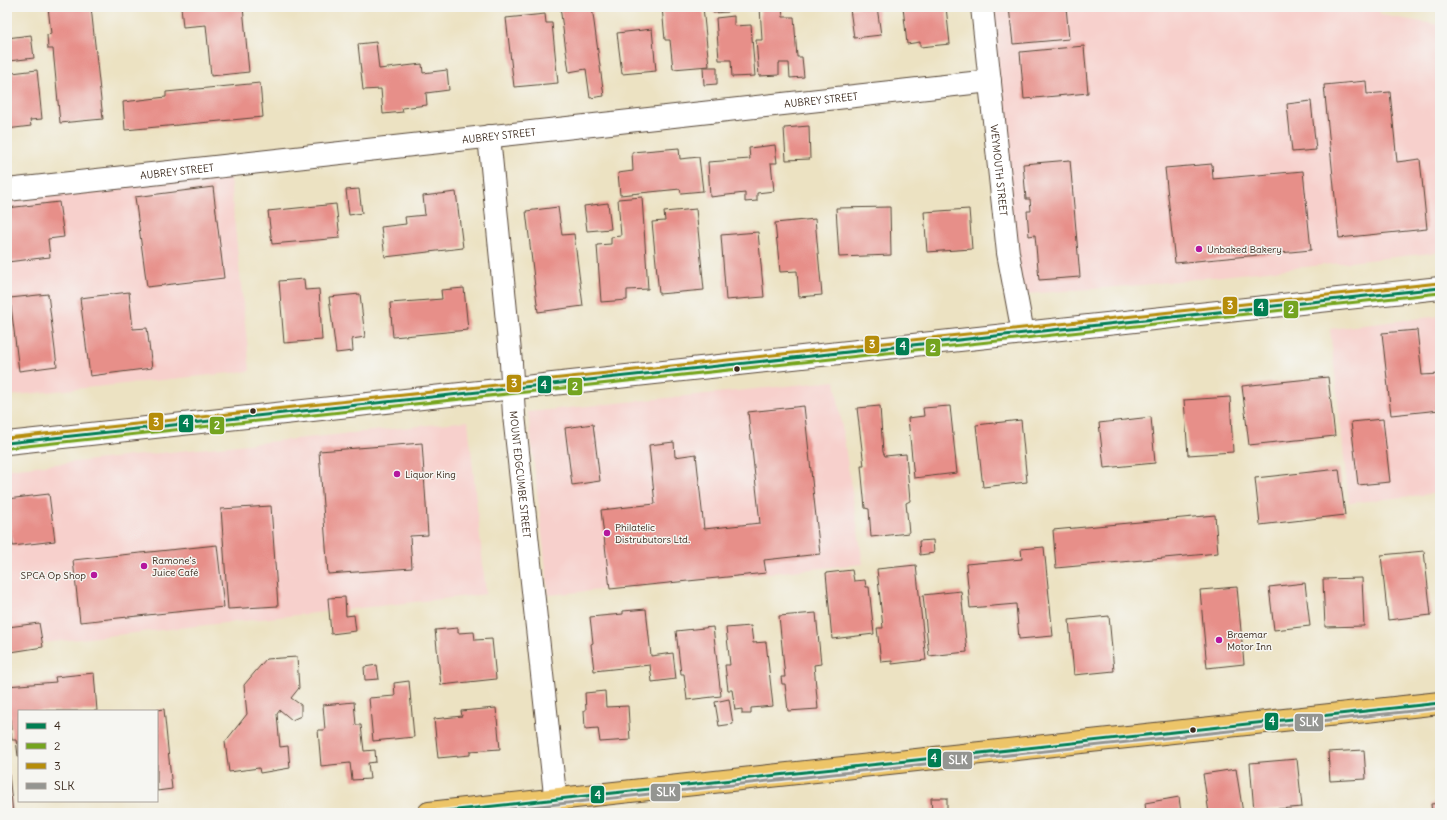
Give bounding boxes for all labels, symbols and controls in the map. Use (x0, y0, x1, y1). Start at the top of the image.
street label: AUBREY STREET (783, 90, 859, 111)
street label: WEYMOUTH STREET (987, 124, 1010, 217)
street label: AUBREY STREET (461, 125, 537, 146)
street label: AUBREY STREET (139, 161, 215, 182)
place label: Unbaked Bakery (1207, 243, 1282, 256)
marker: Unbaked Bakery (1194, 244, 1204, 254)
line badge: 3 (1222, 296, 1238, 315)
text: 3 (1227, 298, 1233, 312)
line badge: 4 (1253, 298, 1269, 317)
text: 4 (1258, 300, 1265, 314)
line badge: 2 (1283, 300, 1299, 319)
text: 2 (1288, 302, 1294, 316)
line badge: 3 (864, 335, 880, 354)
text: 3 (869, 337, 875, 351)
line badge: 4 (895, 337, 910, 356)
line badge: 2 (925, 338, 941, 357)
text: 4 (900, 339, 907, 353)
text: 2 (930, 341, 936, 355)
unlabelled marker (732, 364, 742, 374)
line badge: 3 (506, 374, 522, 393)
line badge: 4 (537, 375, 552, 394)
text: 3 (511, 376, 517, 390)
line badge: 2 (567, 377, 583, 396)
text: 4 (541, 378, 548, 392)
text: 2 (572, 379, 578, 393)
unlabelled marker (248, 406, 258, 416)
street label: MOUNT EDGCUMBE STREET (507, 411, 533, 539)
line badge: 3 (148, 412, 164, 431)
line badge: 4 (178, 414, 194, 433)
text: 3 (153, 415, 159, 429)
text: 4 (183, 416, 190, 430)
line badge: 2 (209, 416, 225, 435)
text: 2 (214, 418, 220, 432)
place label: Liquor King (405, 468, 456, 481)
marker: Liquor King (392, 469, 402, 479)
place label: Philatelic Distrubutors Ltd. (615, 521, 690, 546)
marker: Philatelic Distrubutors Ltd. (602, 528, 612, 538)
place label: Ramone's Juice Café (152, 554, 198, 579)
marker: Ramone's Juice Café (139, 561, 149, 571)
place label: SPCA Op Shop (21, 569, 86, 582)
marker: SPCA Op Shop (89, 570, 99, 580)
place label: Braemar Motor Inn (1227, 628, 1272, 653)
marker: Braemar Motor Inn (1214, 635, 1224, 645)
legend (18, 710, 158, 802)
line badge: 4 (1264, 712, 1279, 731)
line badge: SLK (1294, 713, 1324, 732)
text: 4 (1269, 714, 1276, 728)
text: SLK (1300, 715, 1319, 729)
text: 4 (54, 718, 61, 733)
unlabelled marker (1188, 725, 1198, 735)
text: 2 (54, 738, 61, 753)
line badge: 4 (927, 748, 942, 768)
text: 4 (931, 751, 938, 765)
line badge: SLK (942, 751, 973, 770)
text: SLK (949, 753, 968, 767)
text: 3 (54, 758, 61, 773)
text: SLK (54, 778, 75, 793)
line badge: SLK (650, 783, 681, 802)
line badge: 4 (590, 785, 605, 804)
text: SLK (657, 785, 676, 799)
text: 4 (595, 788, 602, 802)

